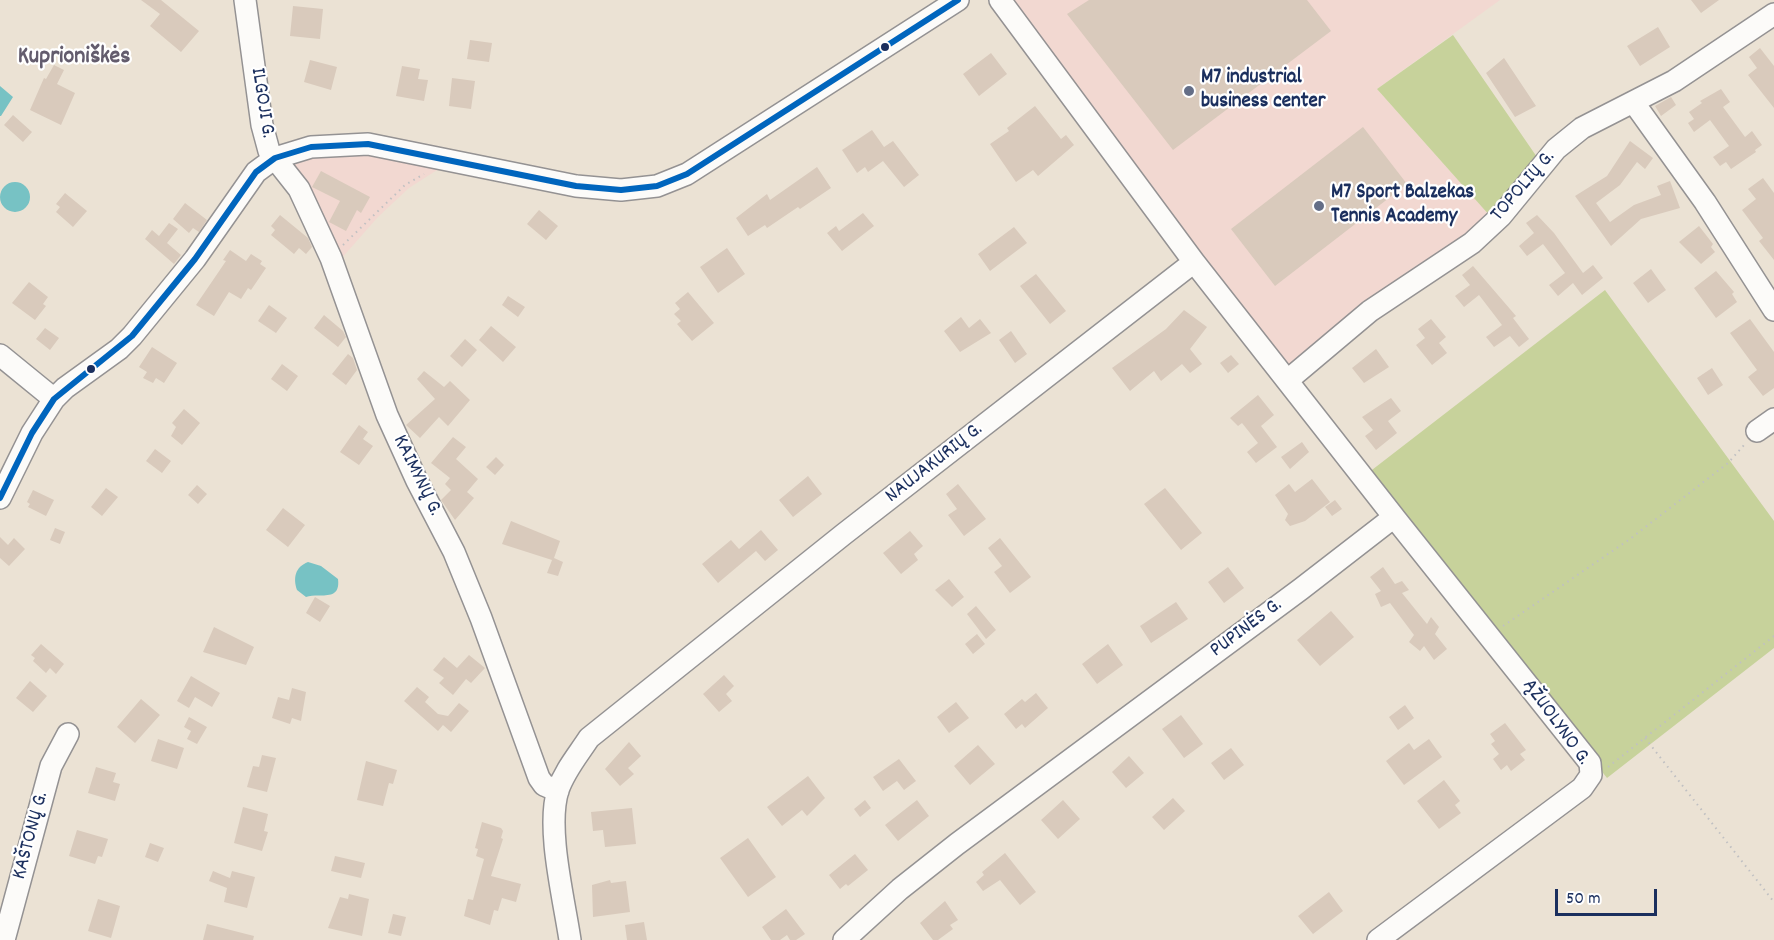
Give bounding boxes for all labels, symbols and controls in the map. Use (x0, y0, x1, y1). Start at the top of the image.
unlabelled marker (879, 41, 891, 53)
district label: Kuprioniškės (18, 45, 130, 73)
street label: ILGOJI G. (243, 66, 279, 140)
place label: M7 industrial business center (1201, 66, 1325, 116)
marker: M7 industrial business center (1182, 84, 1196, 98)
street label: TOPOLIŲ G. (1486, 146, 1562, 228)
place label: M7 Sport Balzekas Tennis Academy (1331, 181, 1474, 231)
marker: M7 Sport Balzekas Tennis Academy (1312, 199, 1326, 213)
unlabelled marker (85, 363, 97, 375)
street label: NAUJAKURIŲ G. (881, 418, 989, 510)
street label: KAIMYNŲ G. (386, 431, 446, 521)
street label: PUPINĖS G. (1206, 594, 1288, 664)
street label: ĄŽUOLYNO G. (1515, 675, 1595, 771)
street label: KAŠTONŲ G. (8, 789, 56, 883)
scale bar (1558, 877, 1660, 915)
text: 50 m (1566, 887, 1601, 912)

